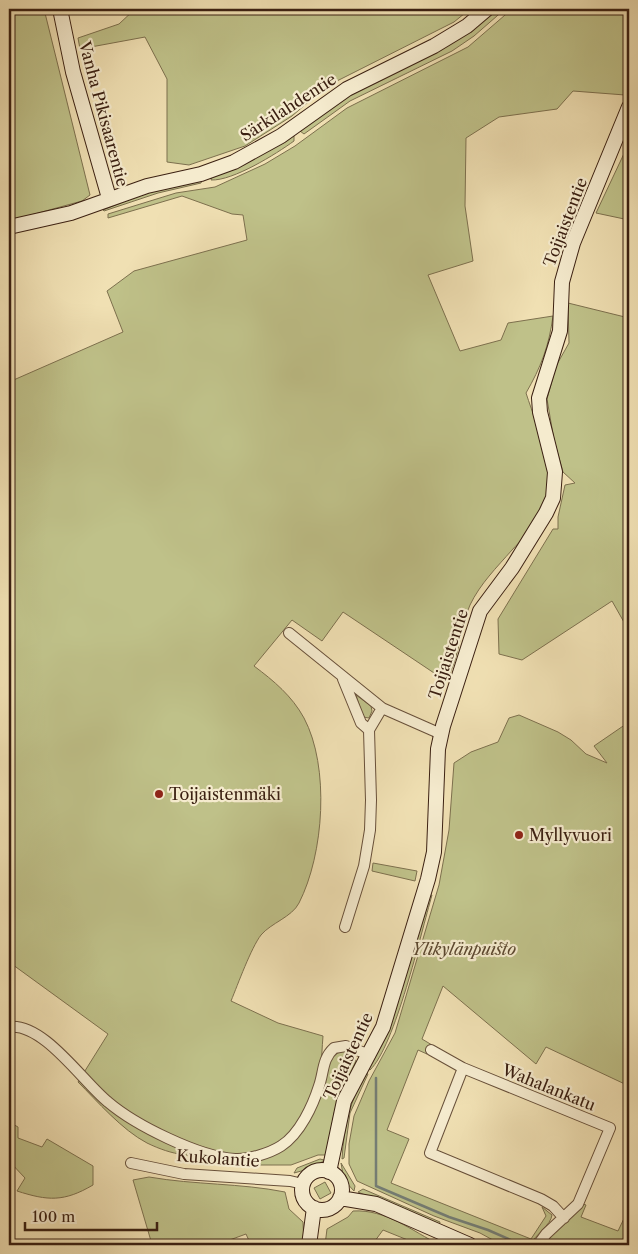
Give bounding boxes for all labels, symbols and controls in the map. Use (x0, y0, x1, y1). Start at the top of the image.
street label: Vanha Pikisaarentie (75, 38, 133, 189)
street label: Särkilahdentie (236, 69, 340, 145)
street label: Toijaistentie (539, 175, 591, 269)
street label: Toijaistentie (424, 606, 472, 702)
place label: Toijaistenmäki (169, 784, 281, 804)
marker: Toijaistenmäki (153, 788, 165, 800)
place label: Myllyvuori (529, 825, 612, 845)
marker: Myllyvuori (513, 829, 525, 841)
park label: Ylikylänpuisto (412, 939, 516, 959)
street label: Toijaistentie (319, 1009, 377, 1103)
street label: Wahalankatu (498, 1059, 599, 1115)
street label: Kukolantie (176, 1145, 260, 1171)
scale bar (25, 1199, 158, 1231)
text: 100 m (32, 1207, 75, 1226)

